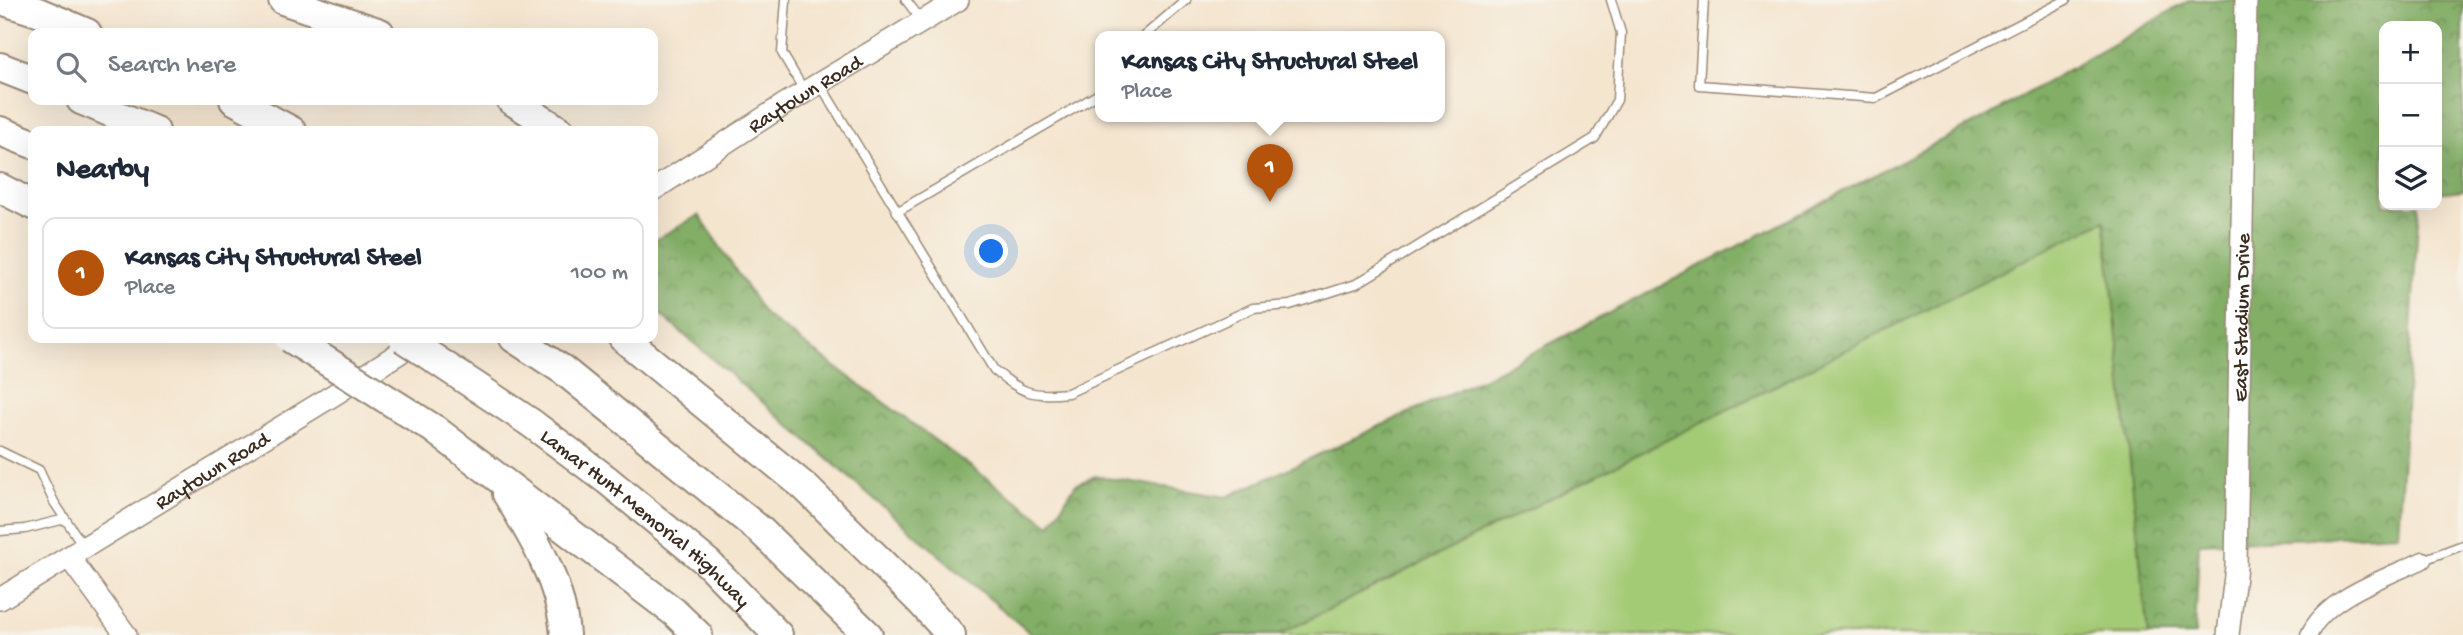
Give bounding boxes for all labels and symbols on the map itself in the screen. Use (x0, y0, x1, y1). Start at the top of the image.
street label: Raytown Road (745, 50, 870, 141)
pin: 1 (1247, 144, 1293, 202)
street label: East Stadium Drive (2230, 232, 2258, 402)
your location (974, 234, 1008, 268)
street label: Lamar Hunt Memorial Highway (534, 425, 754, 615)
street label: Raytown Road (152, 427, 277, 517)

